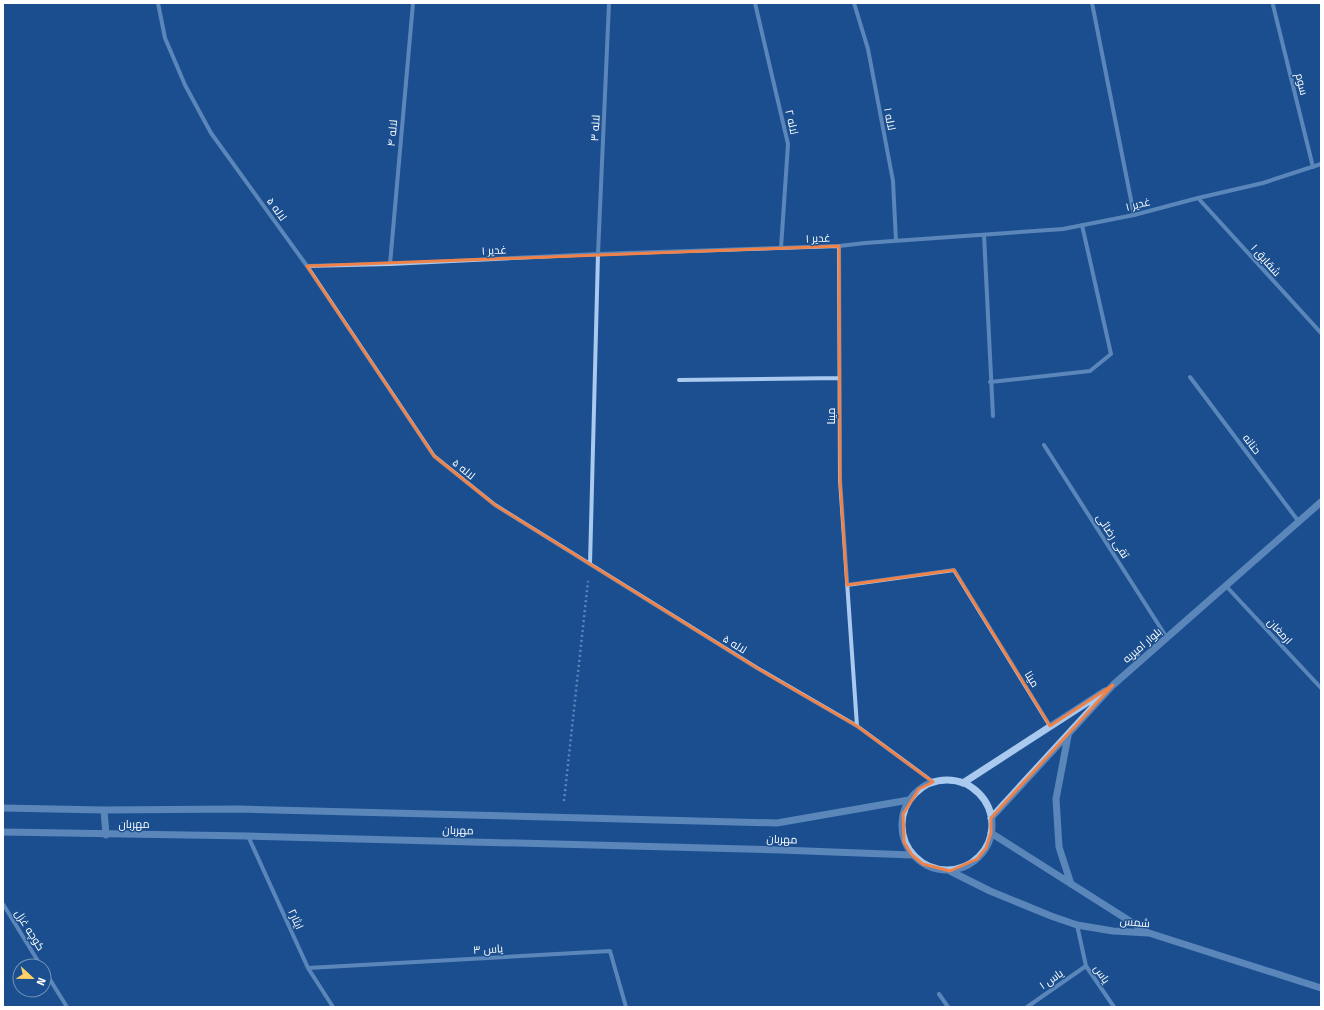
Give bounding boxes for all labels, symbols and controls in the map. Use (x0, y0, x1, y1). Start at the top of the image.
street label: سوم (1292, 72, 1311, 97)
street label: لاله ۱ (881, 107, 898, 132)
street label: لاله ۲ (782, 108, 801, 136)
street label: لاله ۳ (588, 114, 603, 142)
street label: لاله ۴ (385, 119, 400, 147)
street label: لاله ۵ (264, 195, 289, 223)
street label: غدیر ۱ (1124, 195, 1152, 214)
street label: غدیر ۱ (805, 232, 831, 245)
street label: شقایق ۱ (1248, 242, 1283, 279)
street label: غدیر ۱ (481, 243, 507, 258)
street label: مینا (825, 408, 838, 424)
street label: حنانه (1240, 432, 1263, 457)
street label: لاله ۵ (450, 456, 478, 482)
street label: تقی رضائی (1093, 512, 1132, 561)
street label: ارمغان (1264, 616, 1295, 647)
street label: بلوار امیریه (1120, 625, 1164, 666)
street label: لاله ۵ (721, 632, 749, 657)
street label: مینا (1022, 669, 1042, 690)
street label: مهربان (118, 818, 150, 831)
street label: مهربان (442, 824, 474, 837)
street label: مهربان (766, 832, 798, 847)
street label: کوچه غزل (12, 907, 47, 953)
street label: ایثار۲ (285, 907, 306, 932)
street label: شمس (1119, 914, 1151, 931)
street label: یاس ۳ (473, 942, 503, 957)
north arrow (12, 958, 52, 998)
street label: یاس (1091, 963, 1112, 986)
street label: یاس ۱ (1037, 967, 1066, 992)
text: N (33, 976, 48, 987)

